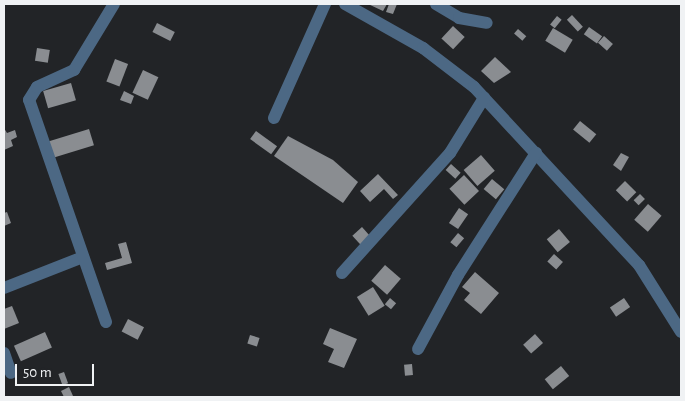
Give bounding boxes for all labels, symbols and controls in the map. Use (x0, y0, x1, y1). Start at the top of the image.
scale bar (18, 354, 96, 386)
text: 50 m (23, 365, 52, 380)

